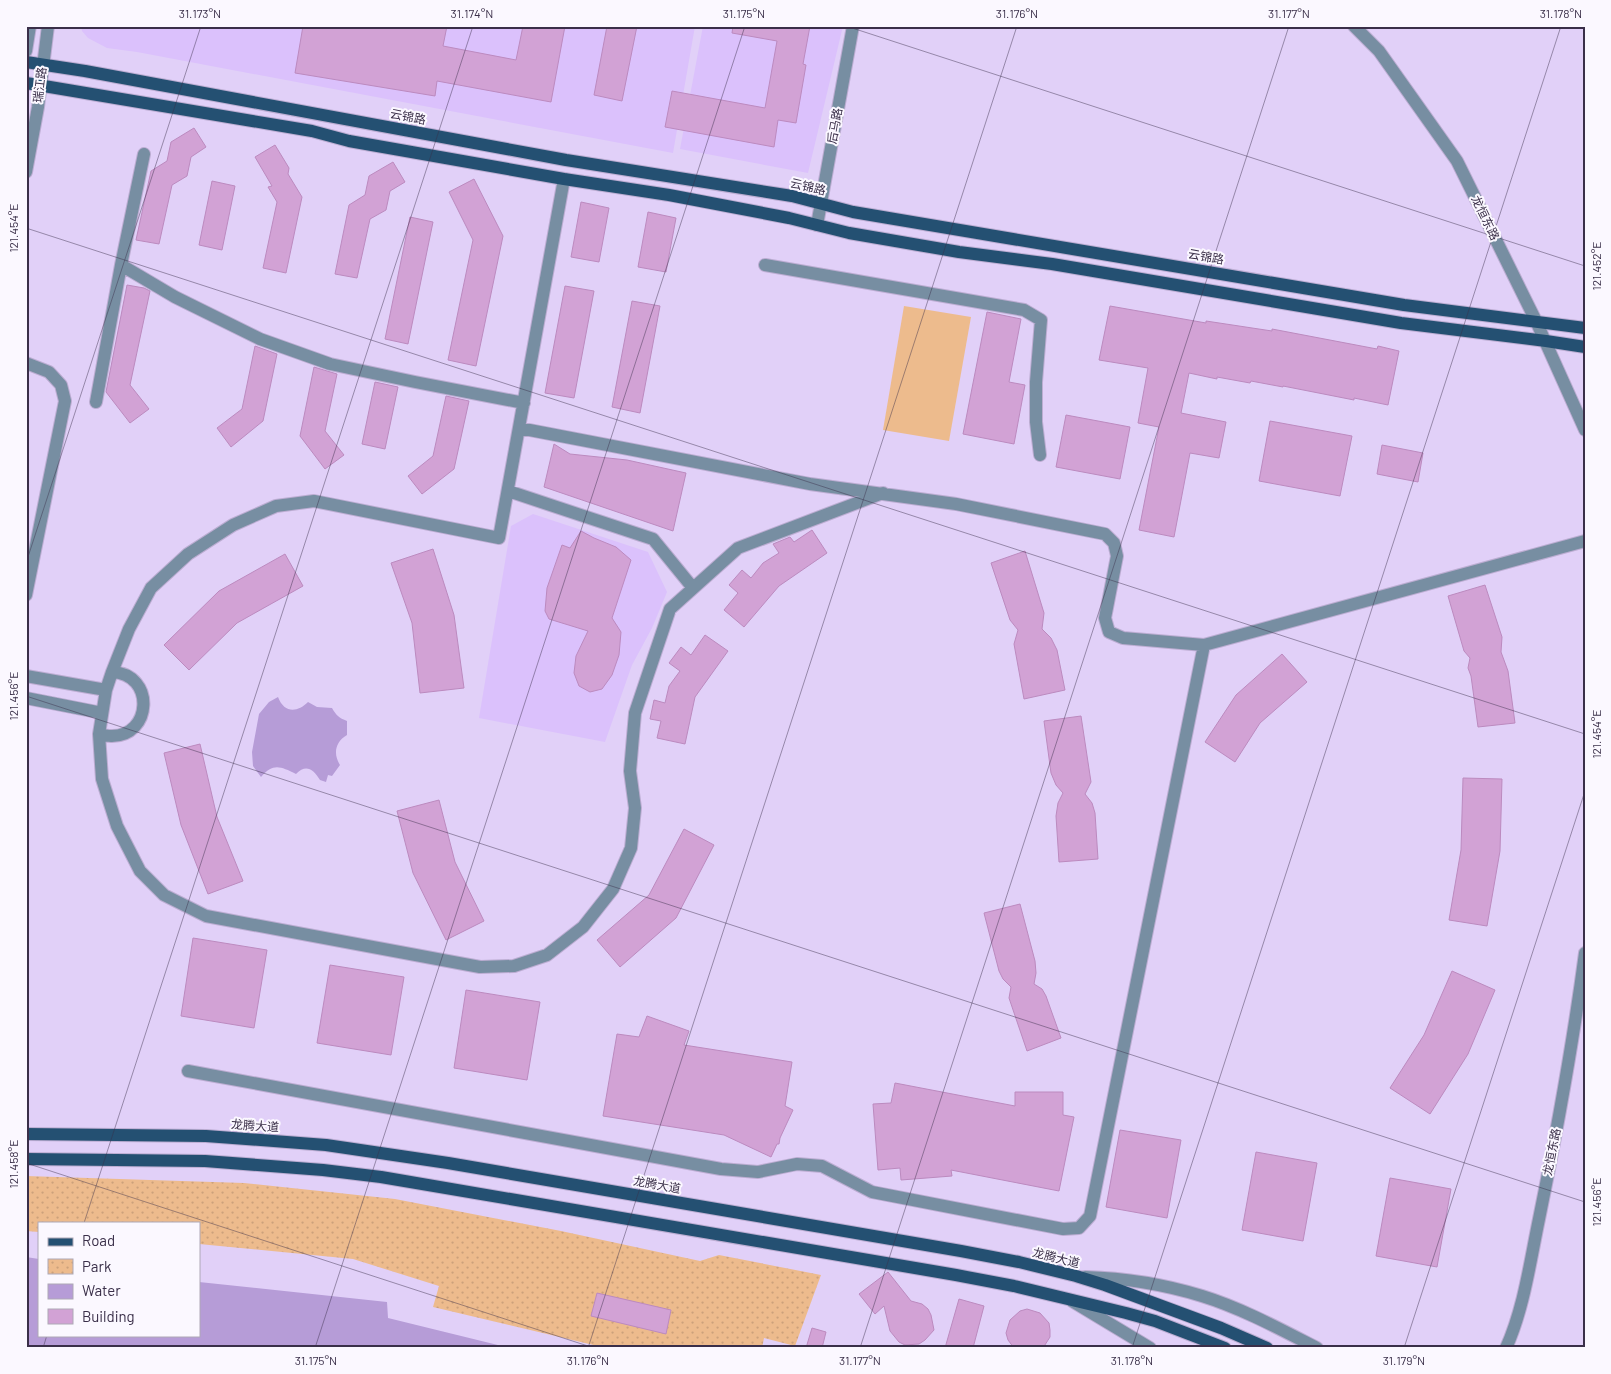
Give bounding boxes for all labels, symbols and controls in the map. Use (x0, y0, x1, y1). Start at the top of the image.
text: 31.173°N (179, 6, 221, 20)
text: 31.174°N (451, 6, 493, 20)
text: 31.175°N (723, 6, 765, 20)
text: 31.176°N (996, 6, 1038, 20)
text: 31.177°N (1268, 6, 1310, 20)
text: 31.178°N (1540, 6, 1582, 20)
street label: 瑞江路 (30, 66, 48, 104)
street label: 云锦路 (389, 106, 427, 126)
street label: 后马路 (824, 107, 844, 145)
street label: 云锦路 (789, 175, 827, 197)
street label: 龙恒东路 (1469, 193, 1503, 242)
text: 121.454°E (6, 203, 20, 253)
text: 121.452°E (1589, 241, 1603, 291)
street label: 云锦路 (1187, 246, 1225, 266)
text: 121.456°E (6, 672, 20, 720)
text: 121.454°E (1589, 709, 1603, 759)
street label: 龙腾大道 (231, 1116, 280, 1134)
street label: 龙恒东路 (1540, 1127, 1562, 1177)
text: 121.458°E (6, 1140, 20, 1188)
street label: 龙腾大道 (632, 1173, 682, 1195)
text: 121.456°E (1589, 1178, 1603, 1226)
legend (38, 1222, 200, 1336)
text: Road (82, 1231, 115, 1249)
street label: 龙腾大道 (1031, 1244, 1081, 1270)
text: Park (82, 1257, 112, 1275)
text: Water (82, 1281, 121, 1299)
text: Building (82, 1307, 135, 1325)
text: 31.175°N (295, 1353, 337, 1367)
text: 31.176°N (567, 1353, 609, 1367)
text: 31.177°N (839, 1353, 881, 1367)
text: 31.178°N (1111, 1353, 1153, 1367)
text: 31.179°N (1383, 1353, 1425, 1367)

